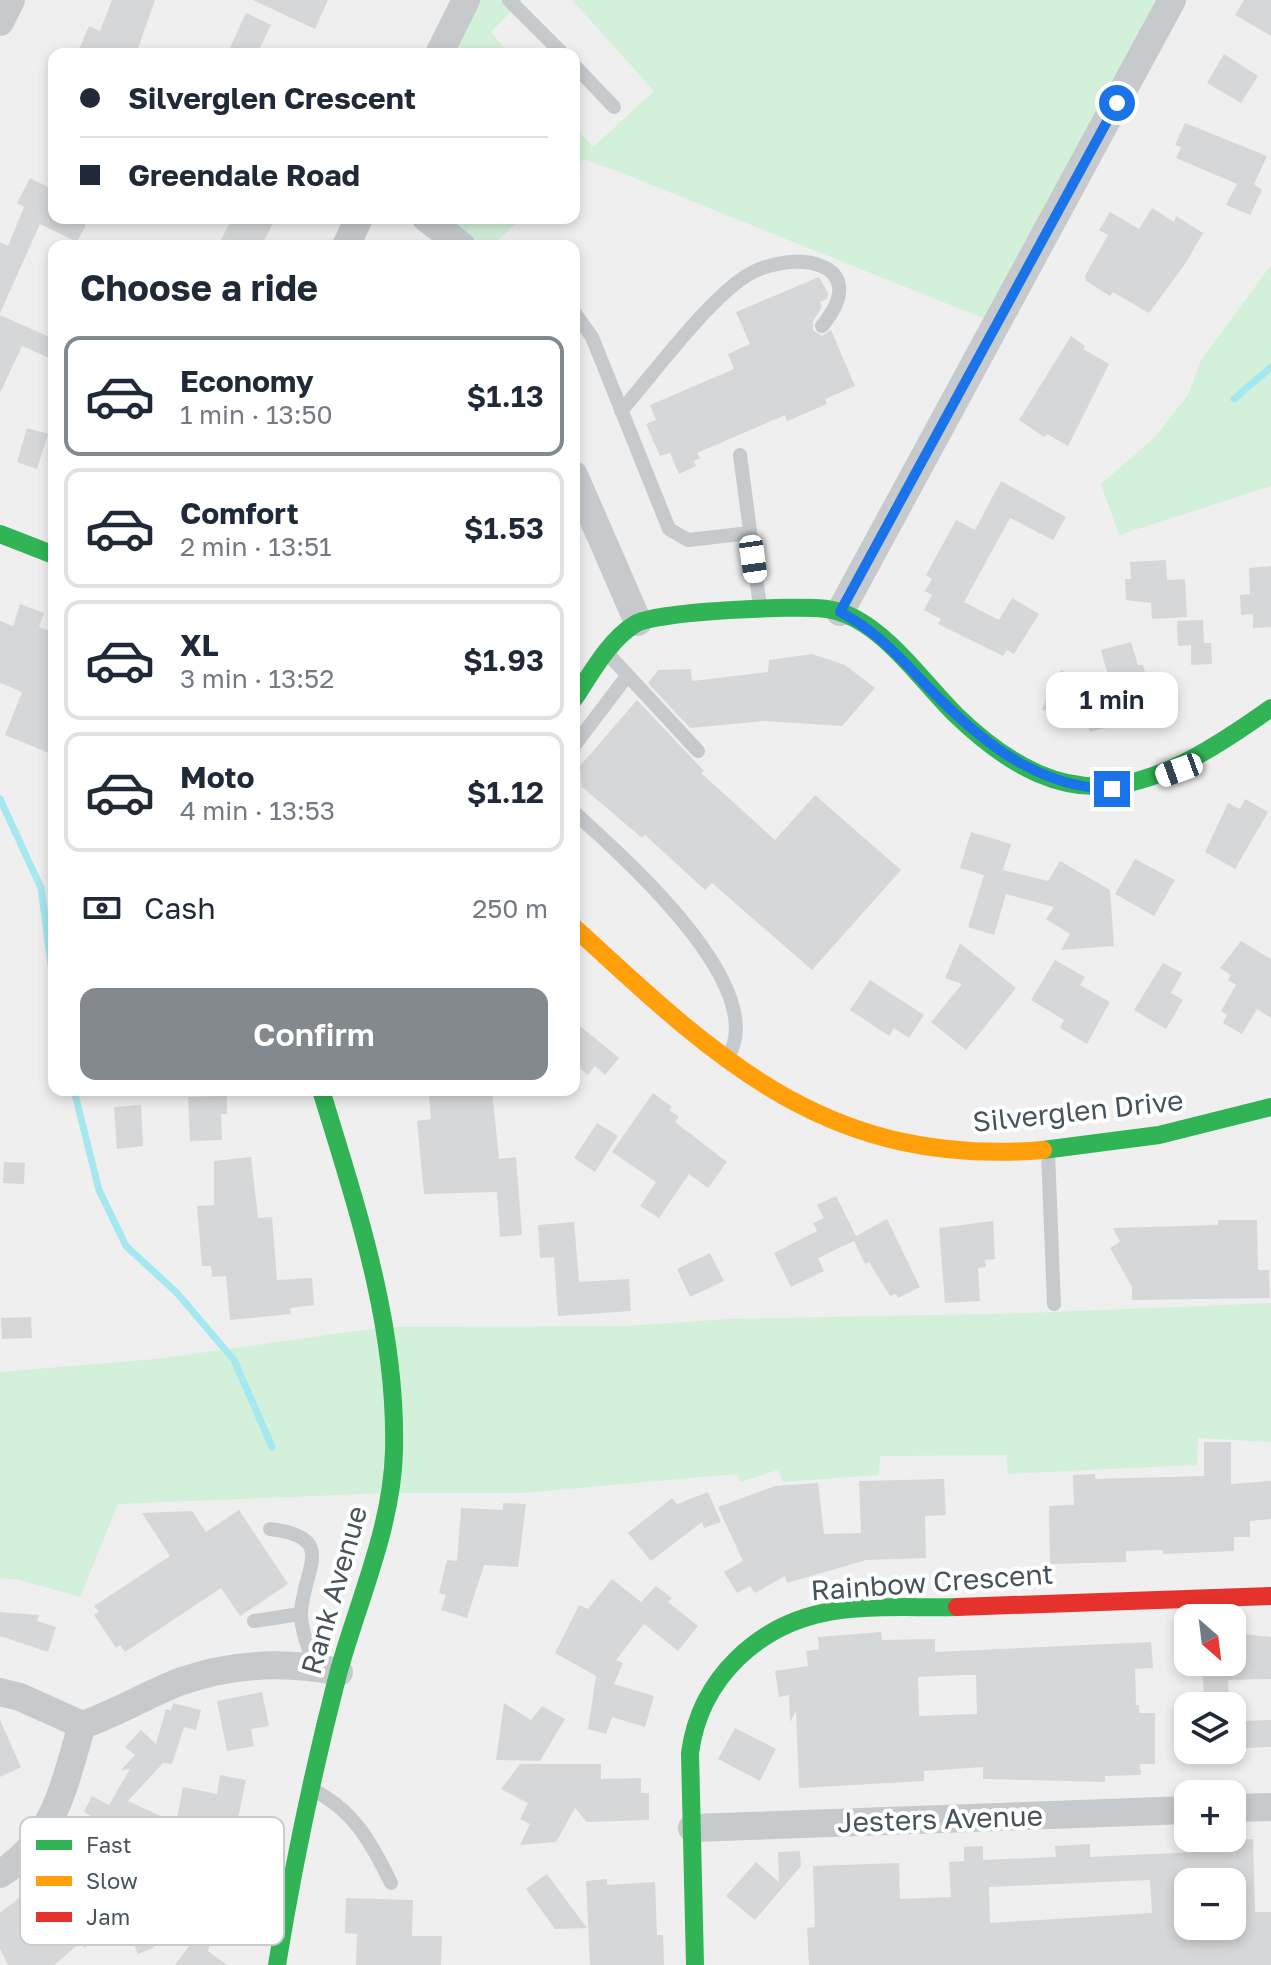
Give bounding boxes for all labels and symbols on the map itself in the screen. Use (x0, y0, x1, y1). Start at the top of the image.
route start (1099, 85, 1135, 121)
car (738, 534, 768, 584)
callout: 1 min (1046, 673, 1178, 729)
car (1152, 751, 1206, 789)
route end (1094, 771, 1130, 807)
street label: Silverglen Drive (971, 1083, 1185, 1138)
street label: Rank Avenue (294, 1502, 373, 1678)
street label: Rainbow Crescent (810, 1557, 1054, 1606)
north arrow (1174, 1604, 1246, 1676)
street label: Jesters Avenue (837, 1798, 1043, 1839)
legend (20, 1817, 284, 1945)
text: Fast (86, 1831, 132, 1858)
text: Slow (86, 1867, 138, 1894)
text: Jam (86, 1903, 130, 1930)

